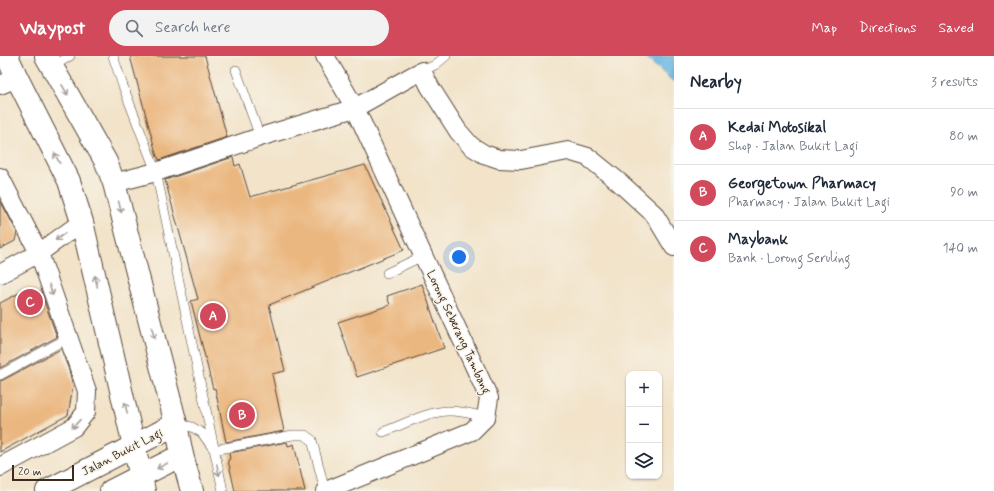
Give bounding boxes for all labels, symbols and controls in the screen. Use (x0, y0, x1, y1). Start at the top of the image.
search box (109, 10, 389, 46)
text: Waypost (20, 16, 85, 41)
icon: search (123, 17, 145, 39)
text: Search here (155, 18, 231, 38)
text: Map (811, 19, 837, 37)
text: Directions (859, 19, 917, 37)
text: Saved (939, 19, 974, 37)
text: Nearby (690, 71, 742, 93)
text: 3 results (931, 74, 978, 91)
one-way arrow (61, 84, 69, 96)
text: Kedai Motosikal (728, 118, 826, 138)
text: A (699, 128, 707, 145)
text: 80 m (949, 128, 978, 145)
text: Shop · Jalan Bukit Lagi (728, 138, 858, 155)
one-way arrow (53, 152, 60, 164)
text: Georgetown Pharmacy (728, 174, 876, 194)
text: B (699, 184, 707, 201)
text: 90 m (950, 184, 978, 201)
text: Pharmacy · Jalan Bukit Lagi (728, 194, 890, 211)
one-way arrow (117, 200, 125, 213)
text: Maybank (728, 230, 788, 250)
one-way arrow (55, 233, 66, 241)
text: C (698, 240, 708, 257)
text: 140 m (943, 240, 978, 257)
your location (449, 247, 469, 267)
text: Bank · Lorong Seruling (728, 250, 850, 267)
street label: Lorong Seberang Tambang (421, 268, 494, 398)
one-way arrow (91, 275, 99, 288)
one-way arrow (48, 283, 56, 295)
pin: C (17, 287, 43, 317)
pin: A (200, 301, 226, 331)
one-way arrow (149, 326, 157, 339)
map controls (626, 371, 662, 479)
button: + (626, 371, 662, 407)
pin: B (229, 400, 255, 430)
one-way arrow (121, 402, 129, 415)
button: − (626, 407, 662, 443)
one-way arrow (71, 419, 80, 429)
street label: Jalan Bukit Lagi (79, 426, 166, 481)
button: layers (626, 443, 662, 479)
one-way arrow (156, 462, 168, 470)
scale bar (12, 463, 74, 482)
one-way arrow (215, 463, 223, 476)
text: 20 m (18, 465, 41, 479)

